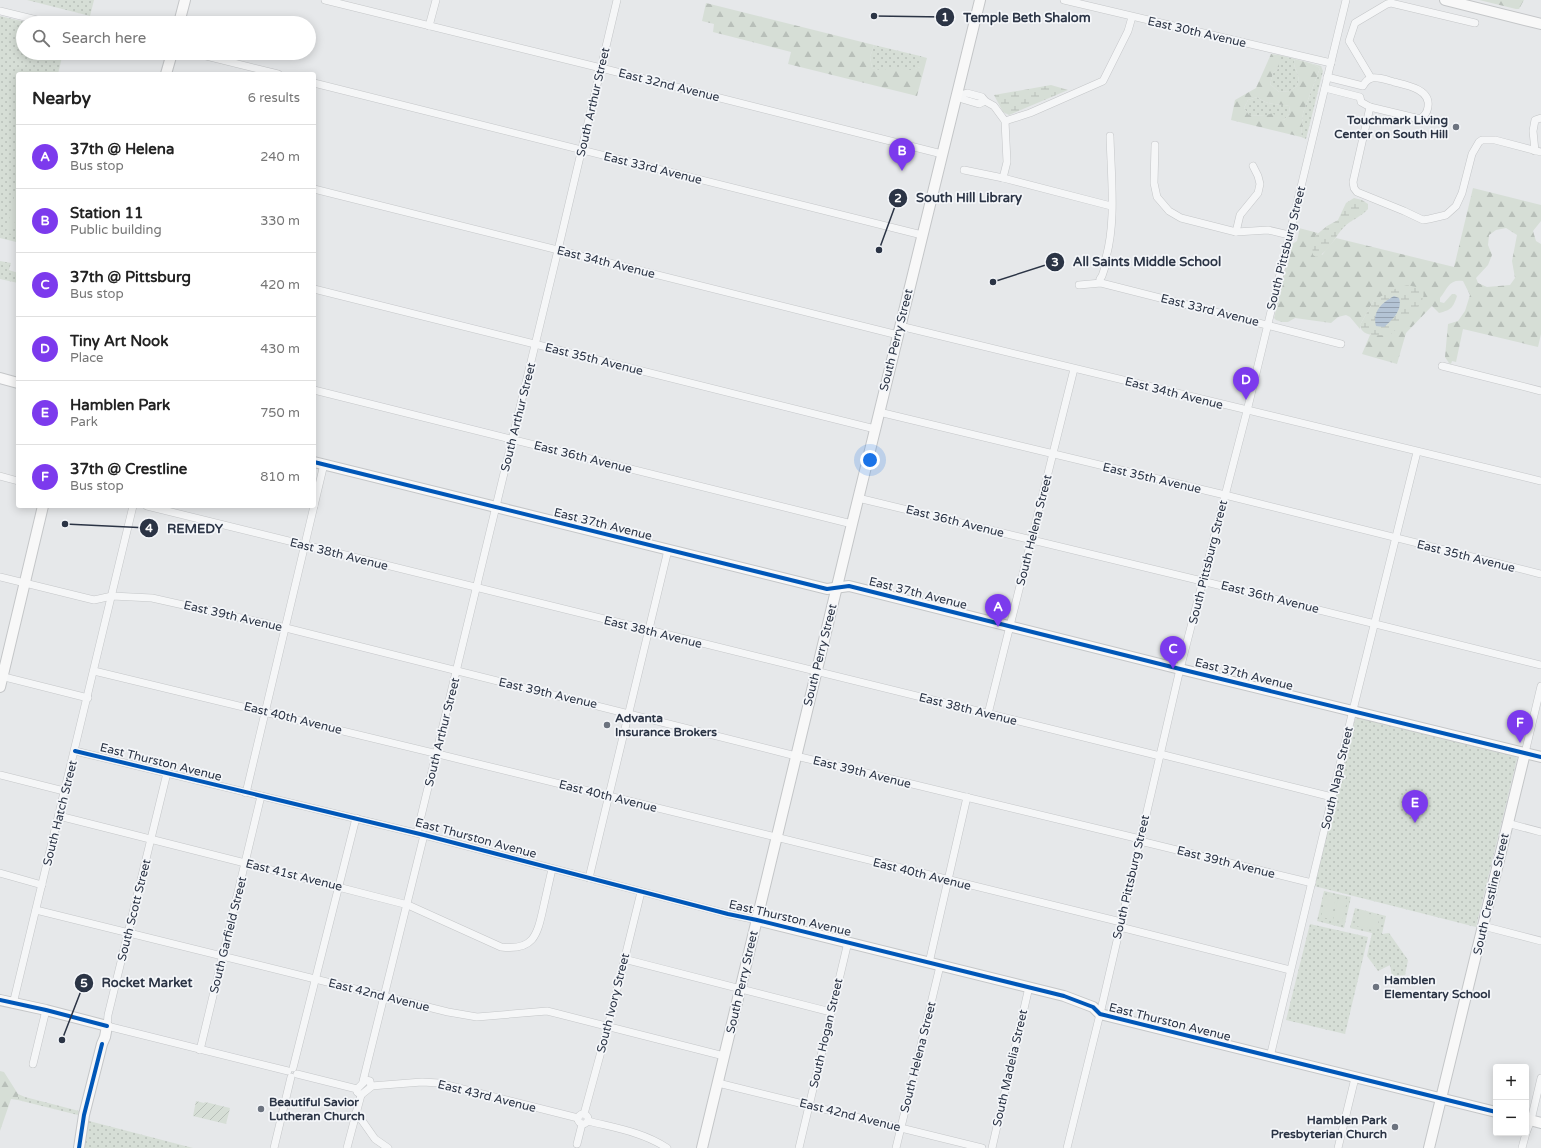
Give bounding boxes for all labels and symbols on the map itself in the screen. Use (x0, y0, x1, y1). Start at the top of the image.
callout: Temple Beth Shalom (935, 5, 1098, 30)
text: 1 (941, 10, 949, 24)
text: Temple Beth Shalom (962, 10, 1091, 26)
street label: East 30th Avenue (1146, 14, 1248, 50)
street label: South Arthur Street (574, 46, 612, 158)
street label: East 32nd Avenue (617, 66, 721, 104)
place label: Touchmark Living Center on South Hill (1334, 113, 1448, 141)
marker: Touchmark Living Center on South Hill (1451, 122, 1461, 132)
pin: B (889, 138, 915, 171)
street label: East 33rd Avenue (602, 149, 704, 187)
street label: South Pittsburg Street (1264, 184, 1308, 311)
callout: South Hill Library (888, 185, 1030, 210)
text: South Hill Library (916, 190, 1022, 206)
text: 2 (894, 191, 902, 205)
street label: East 34th Avenue (555, 243, 657, 281)
callout: All Saints Middle School (1045, 249, 1229, 274)
text: All Saints Middle School (1073, 254, 1221, 270)
text: 3 (1051, 255, 1059, 269)
street label: South Perry Street (877, 287, 916, 393)
street label: East 33rd Avenue (1159, 291, 1261, 329)
street label: East 35th Avenue (543, 340, 645, 378)
street label: South Arthur Street (498, 361, 538, 473)
pin: D (1233, 367, 1259, 400)
street label: East 34th Avenue (1123, 374, 1225, 412)
street label: East 36th Avenue (532, 438, 634, 476)
your location (860, 450, 880, 470)
street label: East 35th Avenue (1101, 460, 1203, 496)
street label: South Helena Street (1013, 473, 1055, 587)
street label: South Pittsburg Street (1186, 498, 1230, 625)
street label: East 36th Avenue (904, 502, 1006, 540)
street label: East 37th Avenue (552, 505, 654, 543)
callout: REMEDY (139, 516, 231, 541)
text: 4 (145, 521, 153, 535)
text: REMEDY (167, 521, 224, 537)
street label: East 38th Avenue (288, 535, 390, 573)
street label: East 35th Avenue (1415, 537, 1517, 575)
street label: East 37th Avenue (867, 574, 969, 612)
street label: East 36th Avenue (1219, 578, 1321, 616)
pin: A (985, 594, 1011, 627)
street label: East 39th Avenue (182, 598, 284, 634)
street label: South Perry Street (801, 602, 840, 708)
street label: East 38th Avenue (602, 613, 704, 651)
pin: C (1160, 636, 1186, 669)
street label: East 37th Avenue (1193, 655, 1295, 693)
street label: East 39th Avenue (497, 675, 599, 711)
street label: South Arthur Street (422, 676, 462, 788)
street label: East 38th Avenue (917, 690, 1019, 728)
street label: East 40th Avenue (242, 699, 344, 737)
pin: F (1507, 710, 1533, 743)
place label: Advanta Insurance Brokers (615, 711, 717, 739)
marker: Advanta Insurance Brokers (602, 720, 612, 730)
street label: South Napa Street (1318, 725, 1356, 831)
street label: East Thurston Avenue (99, 740, 224, 784)
street label: East 39th Avenue (811, 753, 913, 791)
street label: South Hatch Street (40, 758, 80, 867)
street label: East 40th Avenue (557, 777, 659, 815)
pin: E (1402, 790, 1428, 823)
street label: South Pittsburg Street (1110, 813, 1152, 941)
street label: East Thurston Avenue (414, 815, 538, 861)
street label: South Crestline Street (1470, 831, 1512, 956)
street label: East 39th Avenue (1175, 843, 1277, 881)
street label: East 40th Avenue (871, 855, 973, 893)
street label: East 41st Avenue (244, 856, 344, 894)
street label: South Scott Street (115, 857, 154, 962)
street label: South Garfield Street (207, 875, 249, 995)
street label: East Thurston Avenue (728, 897, 853, 939)
street label: South Perry Street (723, 929, 761, 1035)
street label: South Ivory Street (594, 951, 632, 1054)
callout: Rocket Market (74, 970, 201, 995)
place label: Hamblen Elementary School (1384, 973, 1491, 1002)
text: Rocket Market (102, 975, 192, 991)
text: 5 (80, 976, 88, 990)
street label: East 42nd Avenue (327, 976, 431, 1014)
street label: South Hogan Street (807, 976, 846, 1089)
marker: Hamblen Elementary School (1371, 982, 1381, 992)
street label: South Helena Street (897, 1000, 939, 1114)
street label: East Thurston Avenue (1108, 1000, 1233, 1044)
street label: South Madelia Street (990, 1008, 1030, 1128)
street label: East 43rd Avenue (436, 1077, 538, 1115)
place label: Beautiful Savior Lutheran Church (269, 1095, 365, 1123)
street label: East 42nd Avenue (798, 1096, 902, 1134)
marker: Beautiful Savior Lutheran Church (256, 1104, 266, 1114)
place label: Hamblen Park Presbyterian Church (1271, 1113, 1387, 1142)
marker: Hamblen Park Presbyterian Church (1390, 1122, 1400, 1132)

